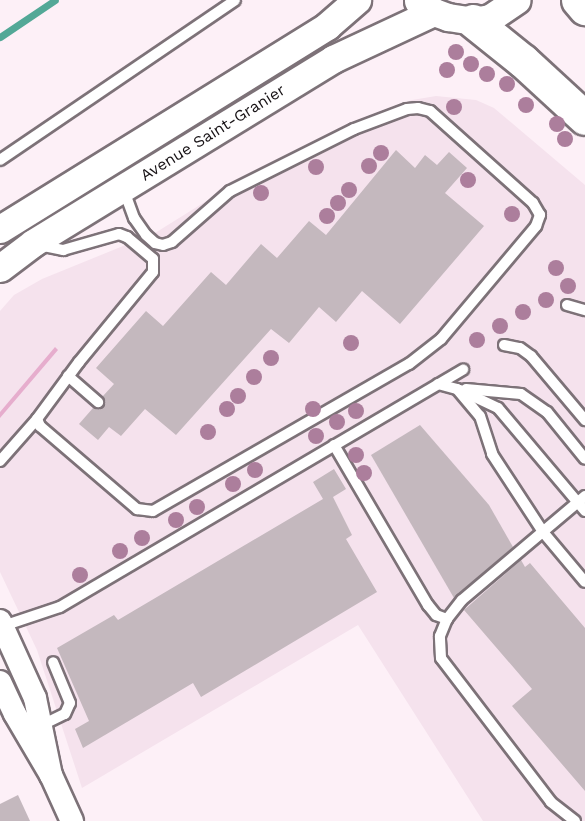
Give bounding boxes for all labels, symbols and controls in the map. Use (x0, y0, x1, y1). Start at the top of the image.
street label: Avenue Saint-Granier (137, 81, 289, 185)

